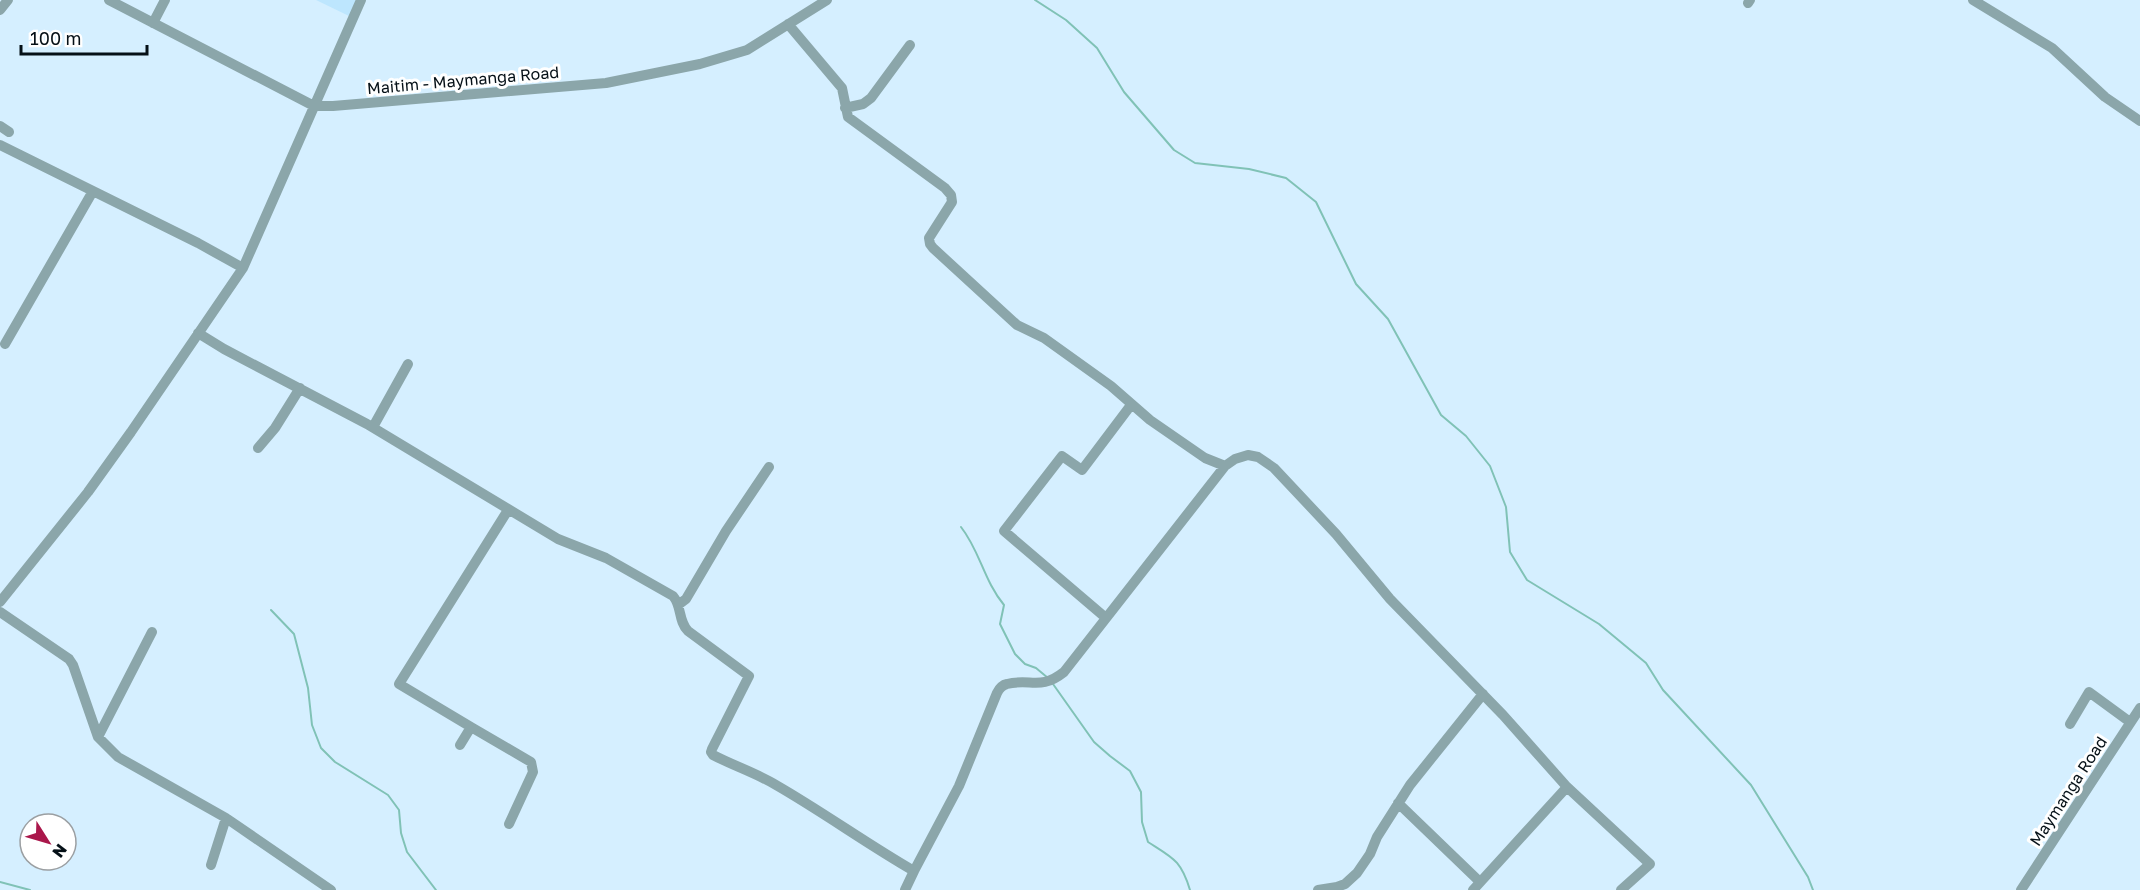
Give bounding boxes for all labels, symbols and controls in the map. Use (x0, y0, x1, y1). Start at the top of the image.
scale bar (21, 18, 147, 56)
text: 100 m (30, 27, 81, 49)
street label: Maitim - Maymanga Road (366, 62, 560, 98)
street label: Maymanga Road (2025, 732, 2111, 850)
north arrow (18, 812, 78, 872)
text: N (48, 840, 72, 862)

